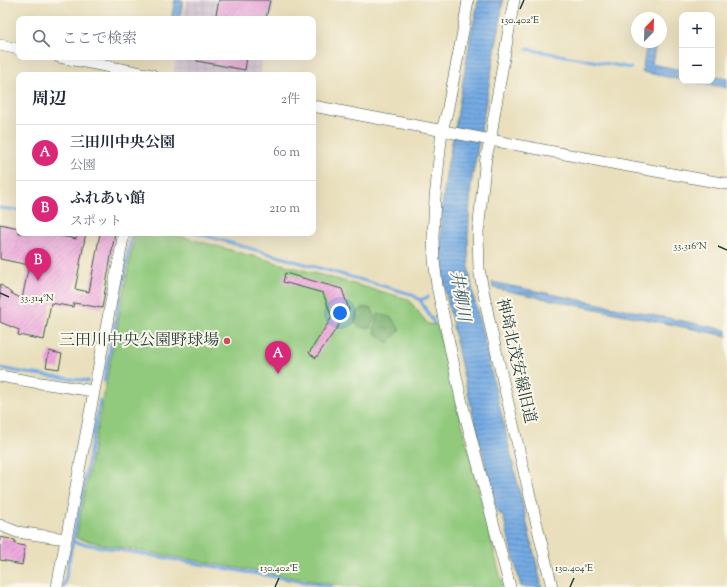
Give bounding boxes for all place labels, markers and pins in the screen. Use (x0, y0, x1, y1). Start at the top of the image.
pin: B (25, 248, 51, 281)
place label: 三田川中央公園野球場 (59, 330, 219, 353)
marker: 三田川中央公園野球場 (222, 336, 232, 346)
pin: A (265, 341, 291, 374)

